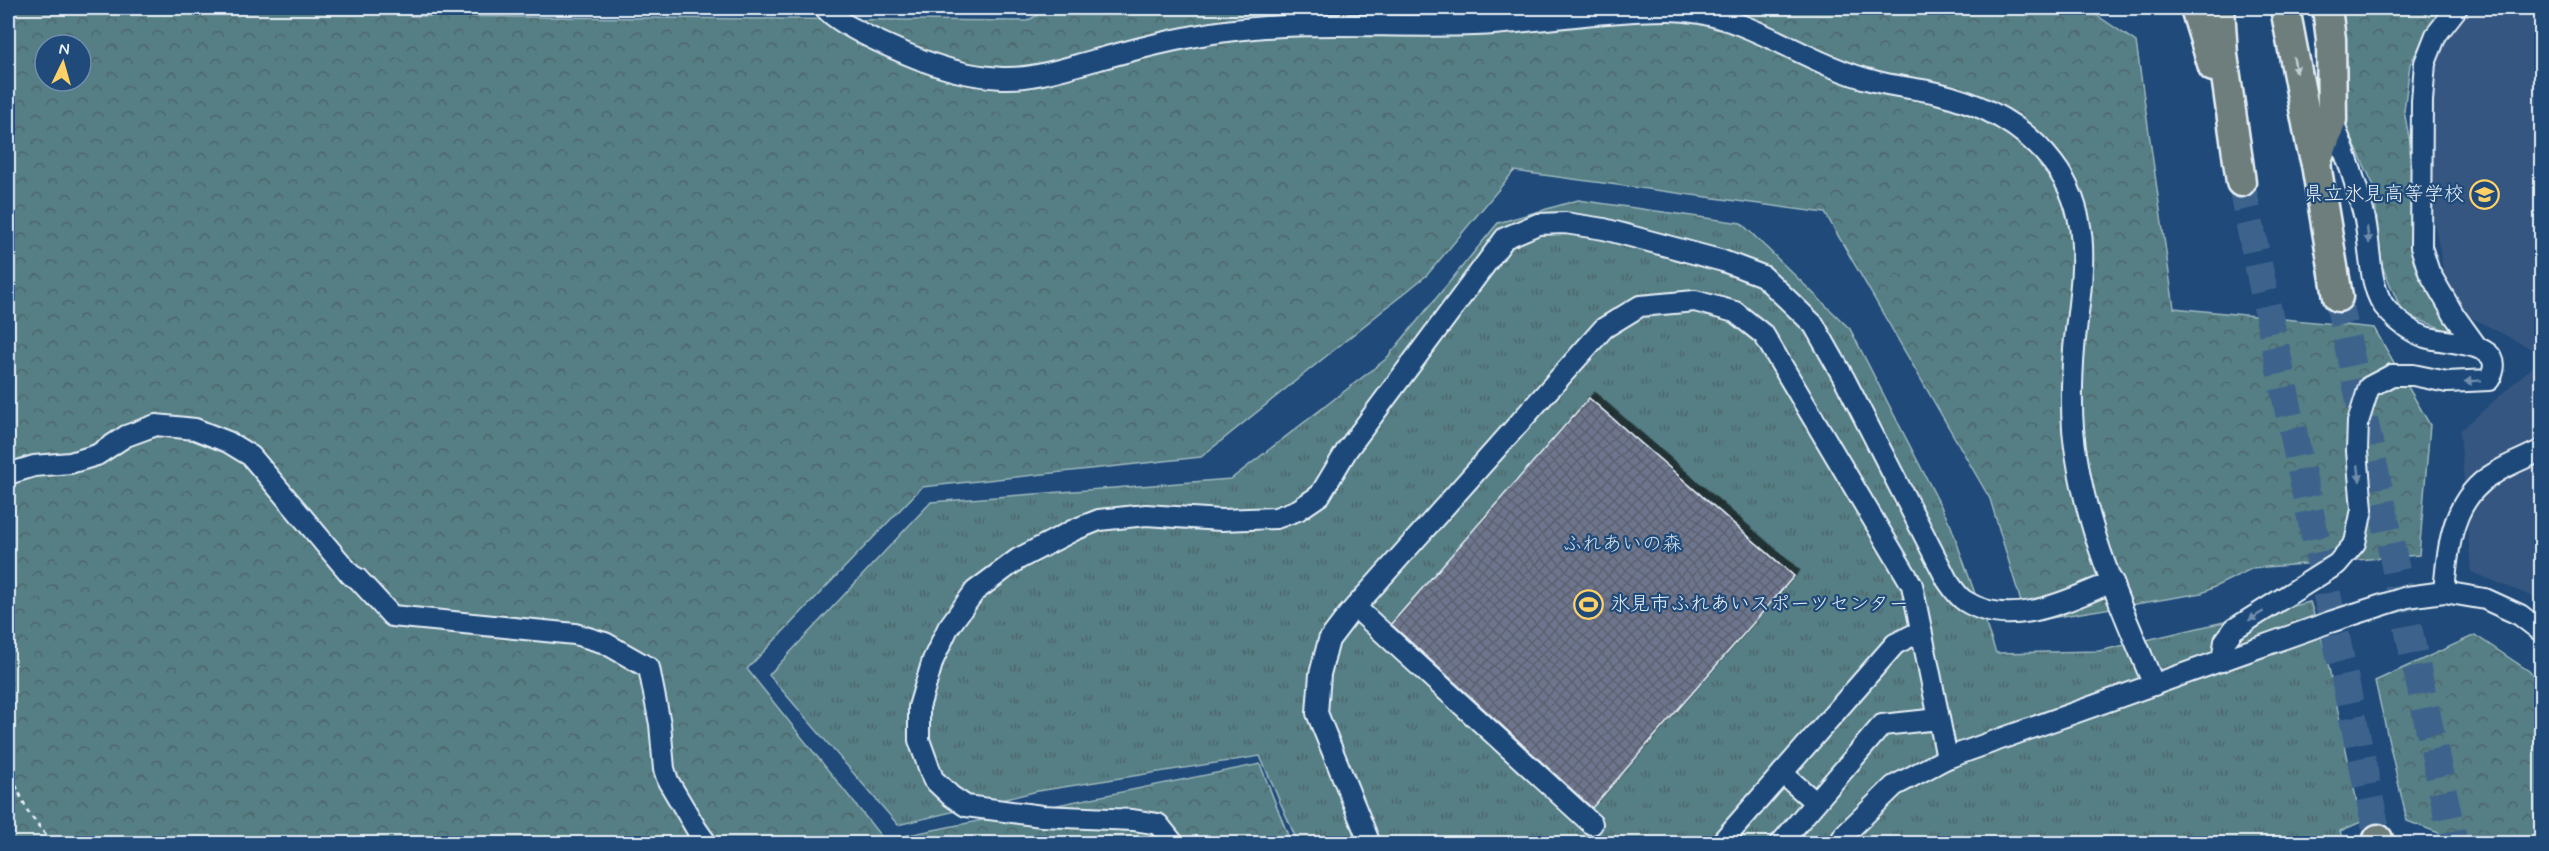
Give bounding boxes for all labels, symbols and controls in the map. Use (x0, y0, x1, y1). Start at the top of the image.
north arrow (33, 33, 93, 93)
text: N (58, 39, 70, 60)
one-way arrow (2291, 56, 2300, 75)
school or university icon: 県立氷見高等学校 (2469, 178, 2501, 210)
place label: 県立氷見高等学校 (2304, 181, 2464, 208)
one-way arrow (2363, 226, 2372, 245)
one-way arrow (2464, 377, 2483, 386)
one-way arrow (2354, 463, 2364, 482)
park label: ふれあいの森 (1562, 531, 1682, 558)
sports icon: 氷見市ふれあいスポーツセンター (1573, 588, 1605, 620)
place label: 氷見市ふれあいスポーツセンター (1610, 591, 1909, 618)
one-way arrow (2247, 610, 2264, 621)

